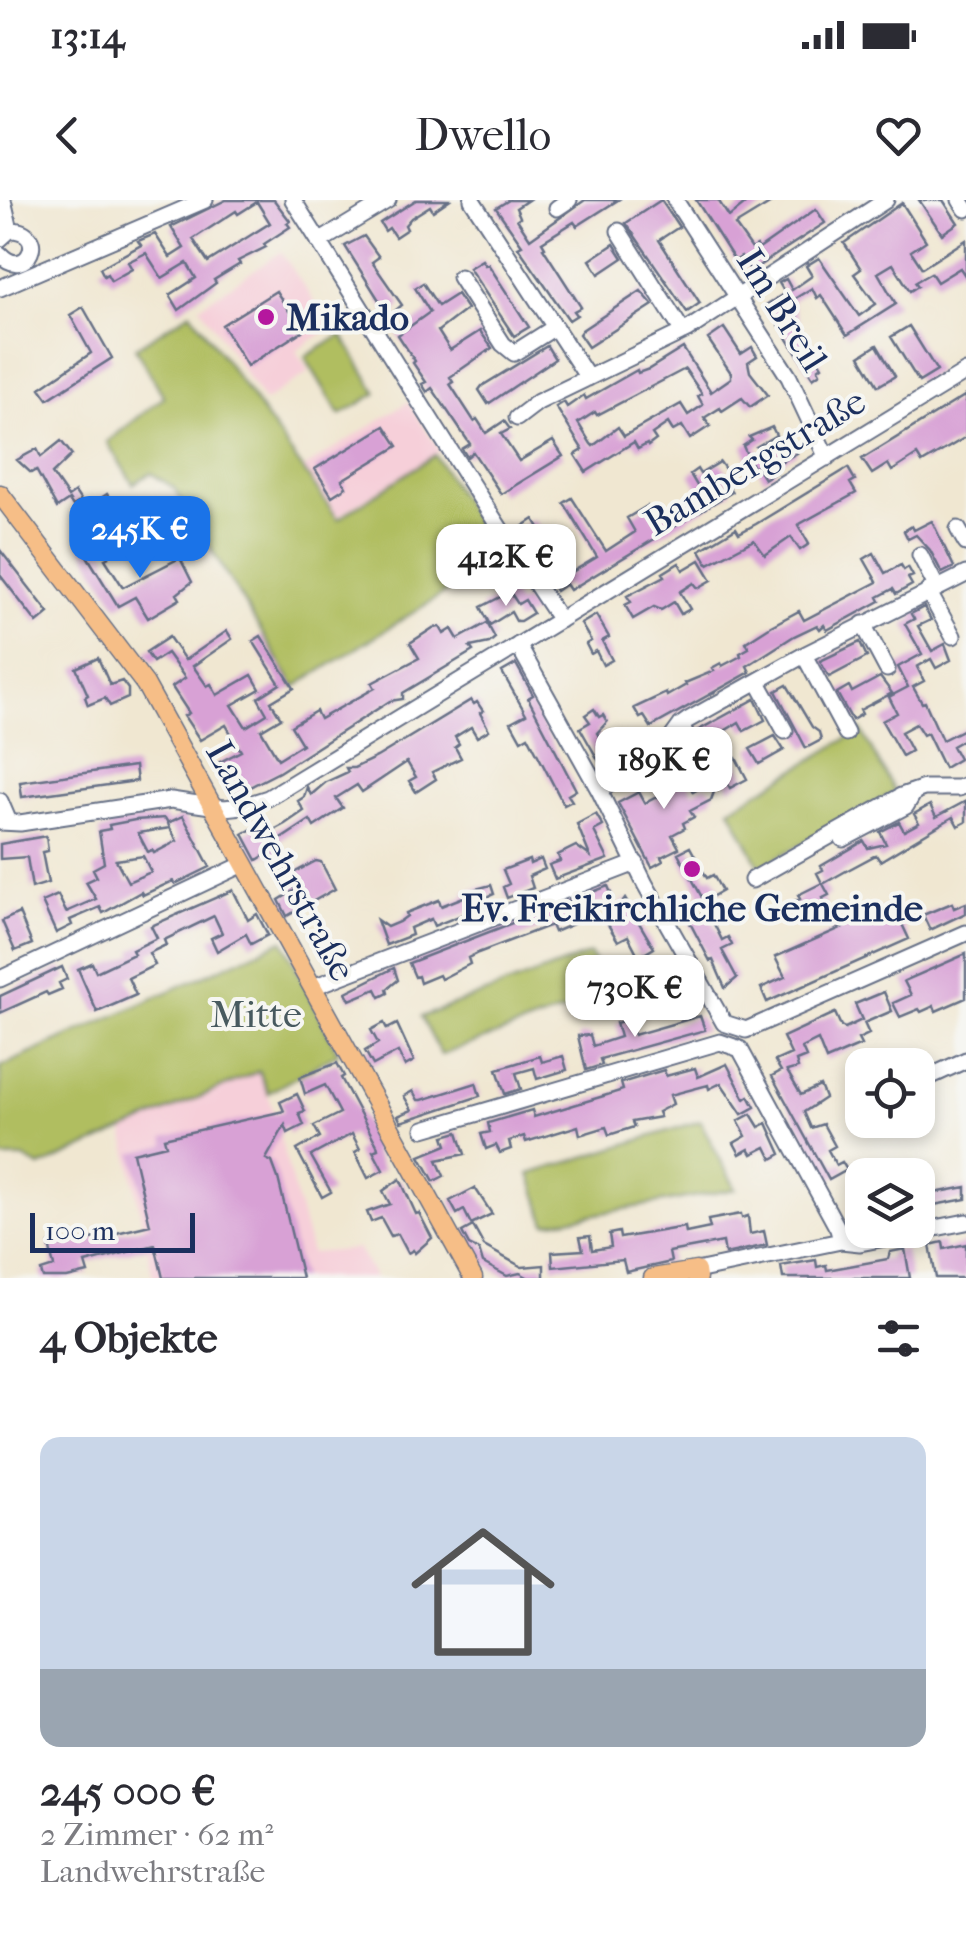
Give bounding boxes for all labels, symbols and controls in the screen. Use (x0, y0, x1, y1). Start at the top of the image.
text: 13:14 (50, 13, 124, 58)
icon: back (40, 108, 95, 163)
icon: heart (871, 108, 926, 163)
text: Dwello (415, 109, 551, 162)
street label: Im Breil (727, 241, 837, 379)
place label: Mikado (286, 295, 409, 340)
marker: Mikado (255, 306, 277, 328)
street label: Bambergstraße (636, 378, 874, 546)
pin: 245K € (59, 496, 221, 581)
text: 245K € (91, 510, 189, 547)
pin: 412K € (425, 524, 587, 609)
text: 412K € (458, 538, 554, 575)
pin: 189K € (583, 727, 745, 812)
street label: Landwehrstraße (196, 733, 366, 989)
text: 189K € (617, 741, 711, 778)
marker: Ev. Freikirchliche Gemeinde (681, 858, 703, 880)
place label: Ev. Freikirchliche Gemeinde (461, 886, 923, 931)
pin: 730K € (554, 955, 716, 1040)
text: 730K € (587, 969, 683, 1006)
park label: Mitte (210, 992, 302, 1037)
map controls (845, 1048, 935, 1248)
button: locate (845, 1048, 935, 1138)
button: layers (845, 1158, 935, 1248)
scale bar (30, 1208, 195, 1252)
text: 100 m (45, 1214, 115, 1247)
icon: filters (871, 1311, 926, 1366)
text: 4 Objekte (40, 1314, 218, 1363)
icon: home (393, 1502, 573, 1682)
text: 245 000 € (40, 1767, 216, 1816)
text: 2 Zimmer · 62 m² (40, 1816, 273, 1853)
text: Landwehrstraße (40, 1853, 265, 1890)

